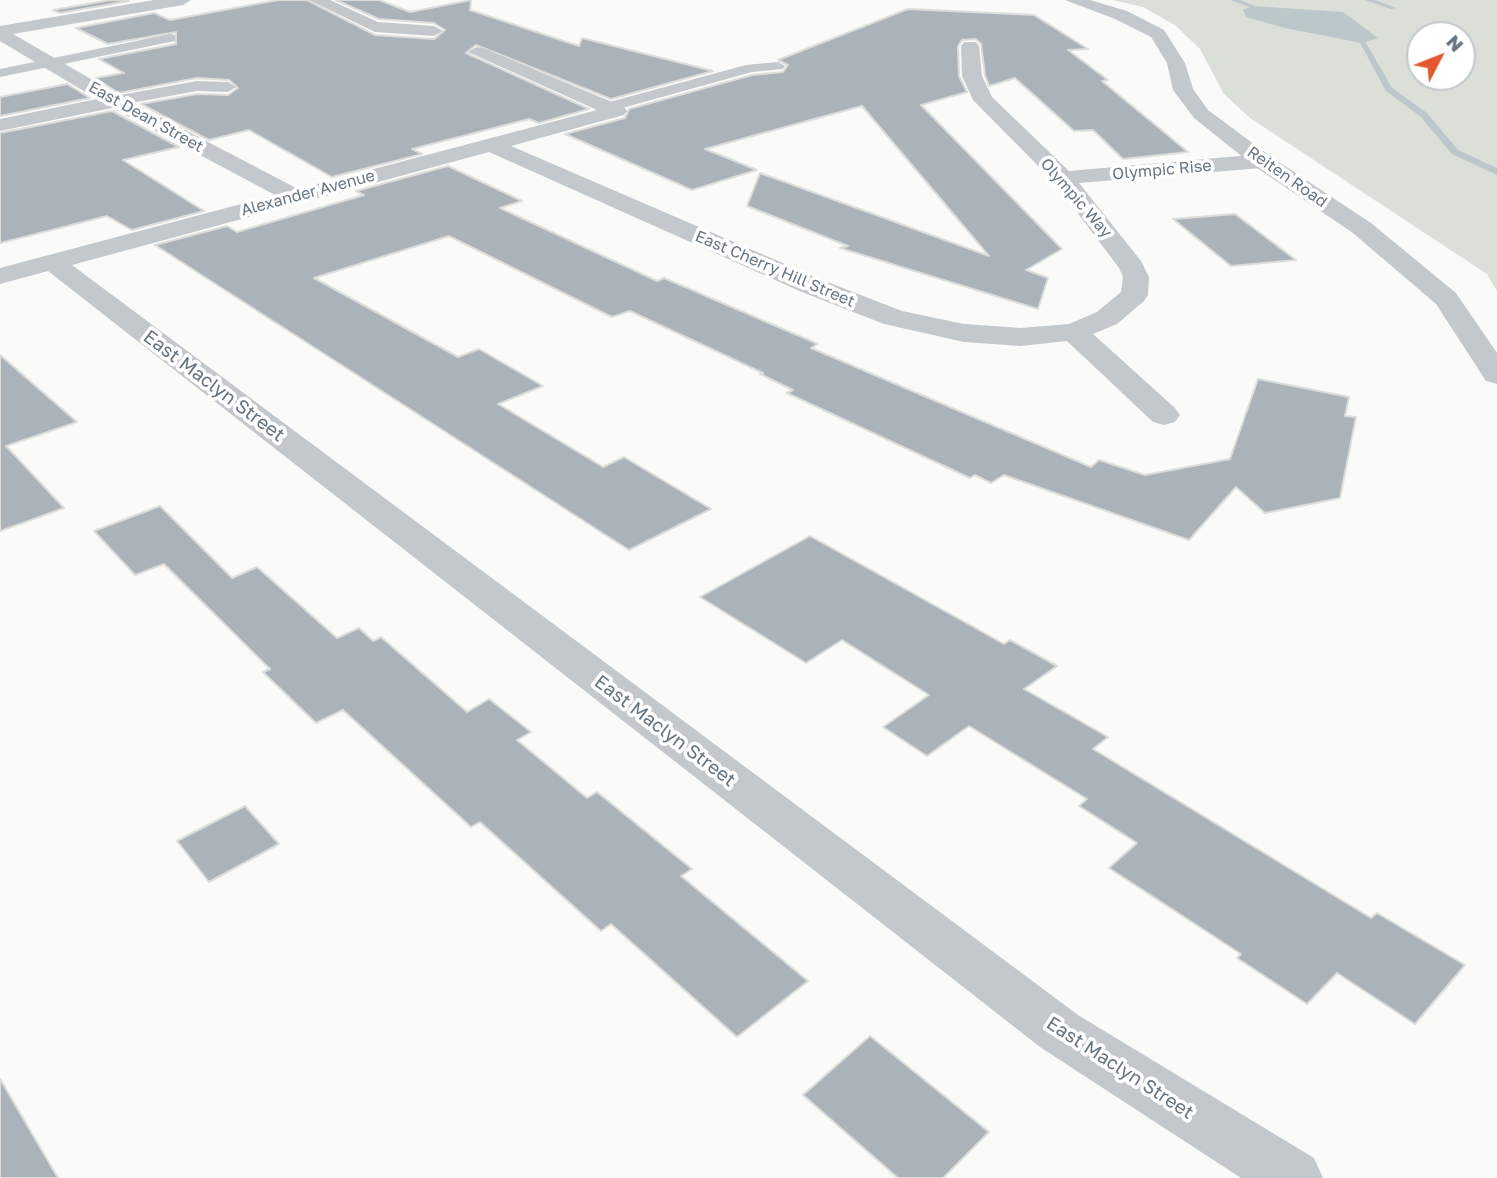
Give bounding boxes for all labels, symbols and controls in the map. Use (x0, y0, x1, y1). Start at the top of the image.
north arrow (1406, 21, 1476, 91)
text: N (1442, 30, 1469, 56)
street label: East Dean Street (85, 78, 207, 156)
street label: Reiten Road (1243, 142, 1331, 212)
street label: Olympic Way (1036, 154, 1116, 242)
street label: Olympic Rise (1112, 156, 1212, 184)
street label: Alexander Avenue (239, 166, 377, 220)
street label: East Cherry Hill Street (692, 227, 858, 311)
street label: East Maclyn Street (139, 325, 289, 447)
street label: East Maclyn Street (590, 670, 740, 792)
street label: East Maclyn Street (1042, 1012, 1198, 1124)

